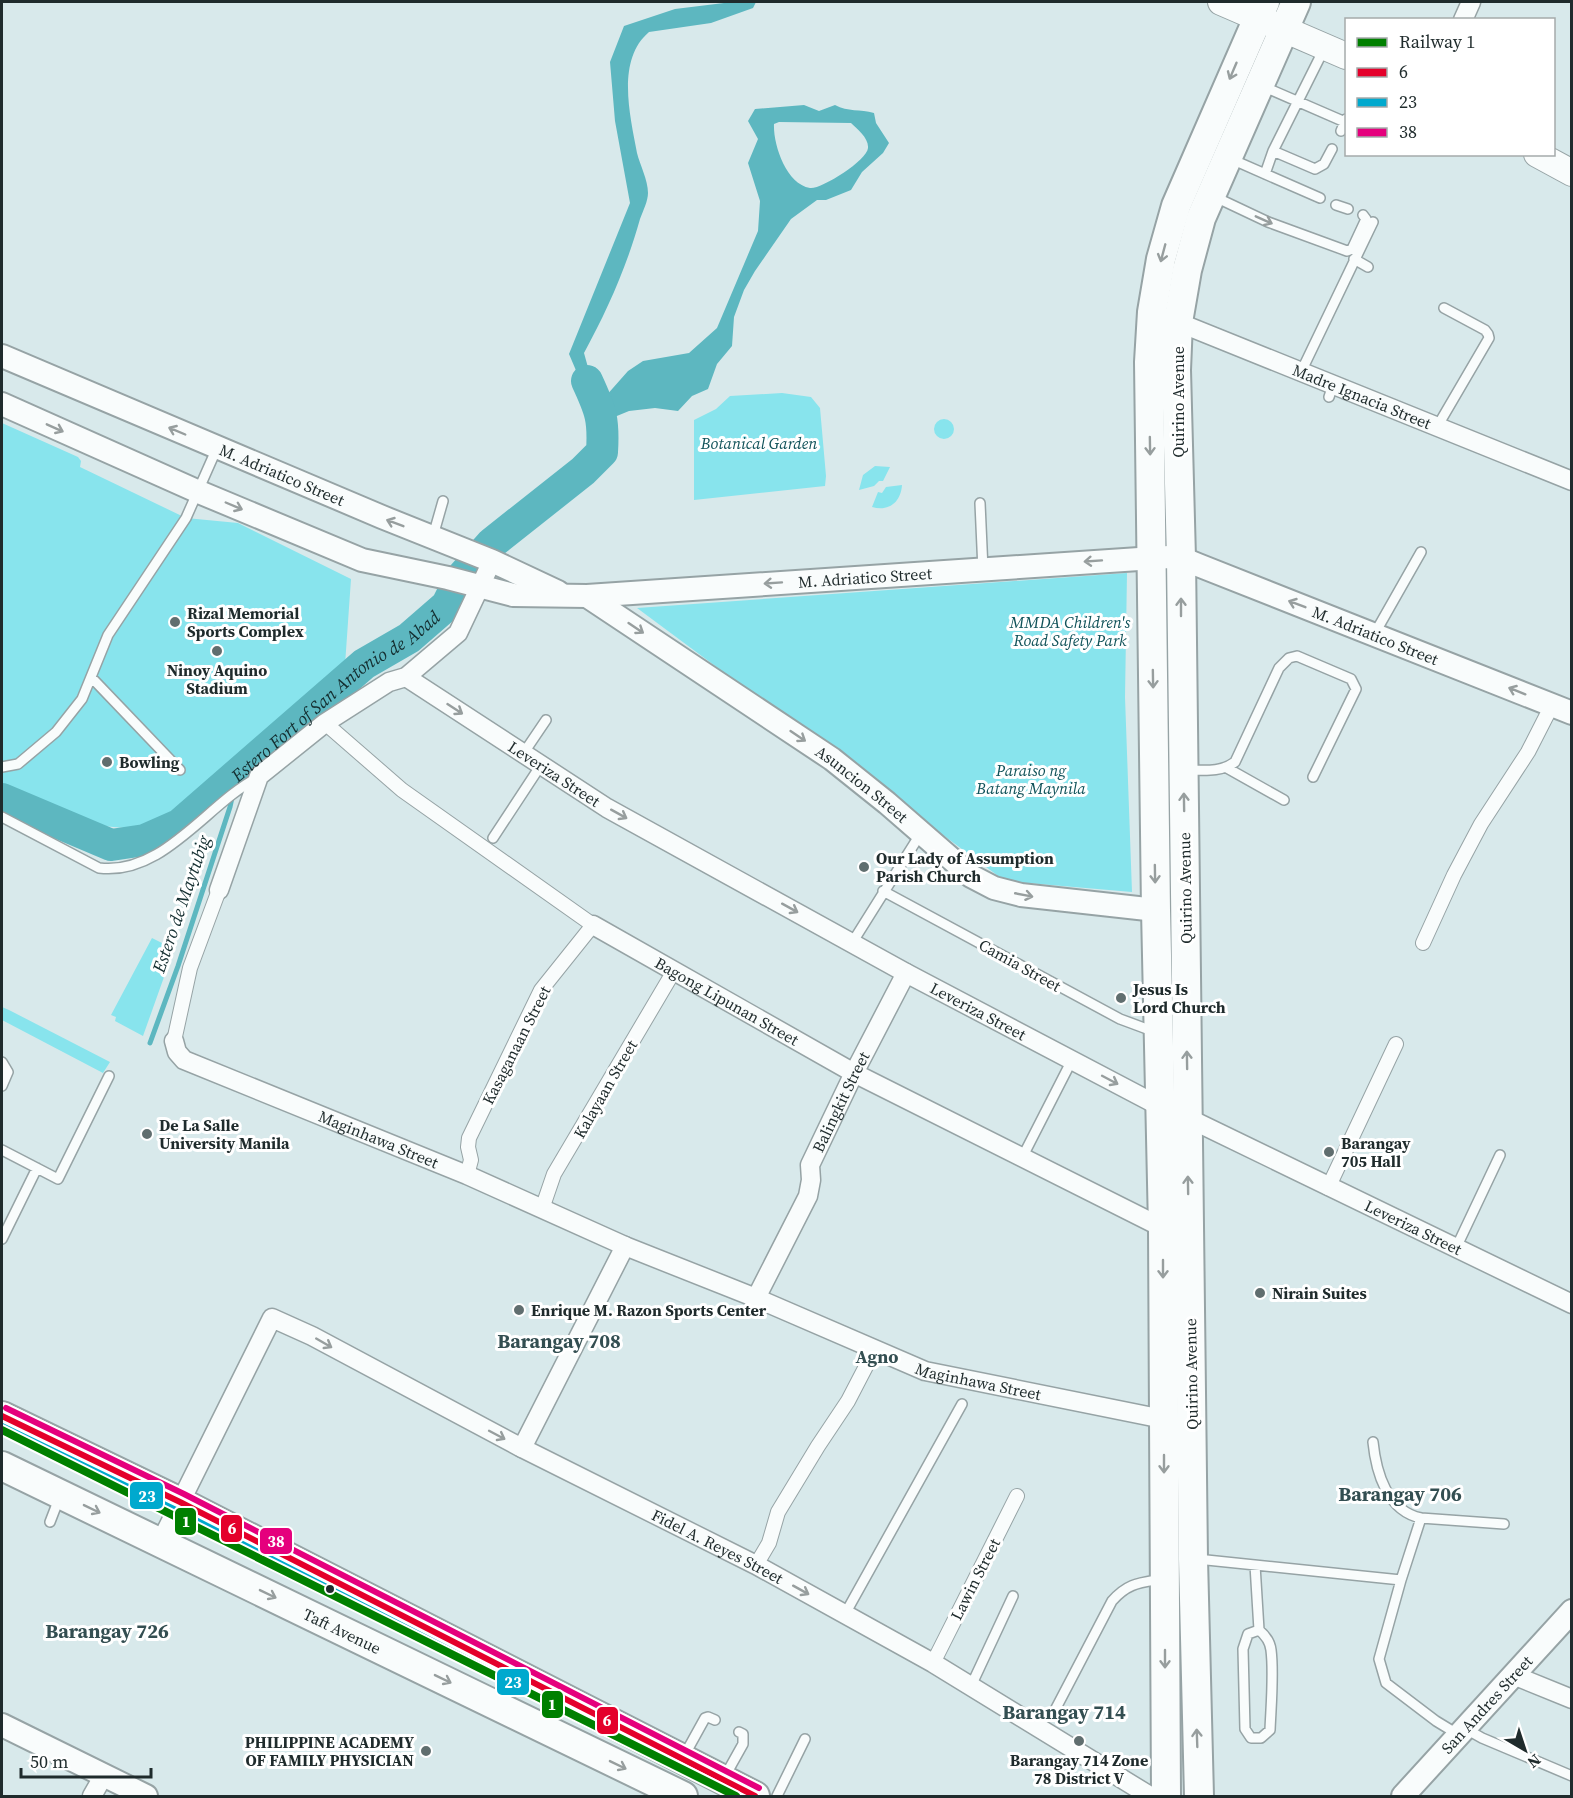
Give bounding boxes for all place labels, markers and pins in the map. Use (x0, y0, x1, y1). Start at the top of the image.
place label: Rizal Memorial Sports Complex (187, 602, 304, 642)
marker: Rizal Memorial Sports Complex (168, 615, 182, 629)
marker: Ninoy Aquino Stadium (210, 644, 224, 658)
place label: Ninoy Aquino Stadium (167, 659, 267, 699)
place label: Bowling (119, 751, 180, 773)
marker: Bowling (100, 755, 114, 769)
place label: Our Lady of Assumption Parish Church (876, 847, 1054, 887)
marker: Our Lady of Assumption Parish Church (857, 860, 871, 874)
place label: Jesus Is Lord Church (1132, 978, 1226, 1018)
marker: Jesus Is Lord Church (1114, 991, 1128, 1005)
place label: De La Salle University Manila (159, 1114, 290, 1154)
marker: De La Salle University Manila (140, 1127, 154, 1141)
place label: Barangay 705 Hall (1341, 1132, 1411, 1172)
marker: Barangay 705 Hall (1322, 1145, 1336, 1159)
place label: Nirain Suites (1272, 1282, 1367, 1304)
marker: Nirain Suites (1253, 1286, 1267, 1300)
place label: Enrique M. Razon Sports Center (531, 1299, 767, 1321)
marker: Enrique M. Razon Sports Center (512, 1303, 526, 1317)
unlabelled marker (324, 1583, 336, 1595)
place label: PHILIPPINE ACADEMY OF FAMILY PHYSICIAN (245, 1731, 414, 1771)
marker: Barangay 714 Zone 78 District V (1072, 1734, 1086, 1748)
marker: PHILIPPINE ACADEMY OF FAMILY PHYSICIAN (419, 1744, 433, 1758)
place label: Barangay 714 Zone 78 District V (1010, 1749, 1148, 1789)

